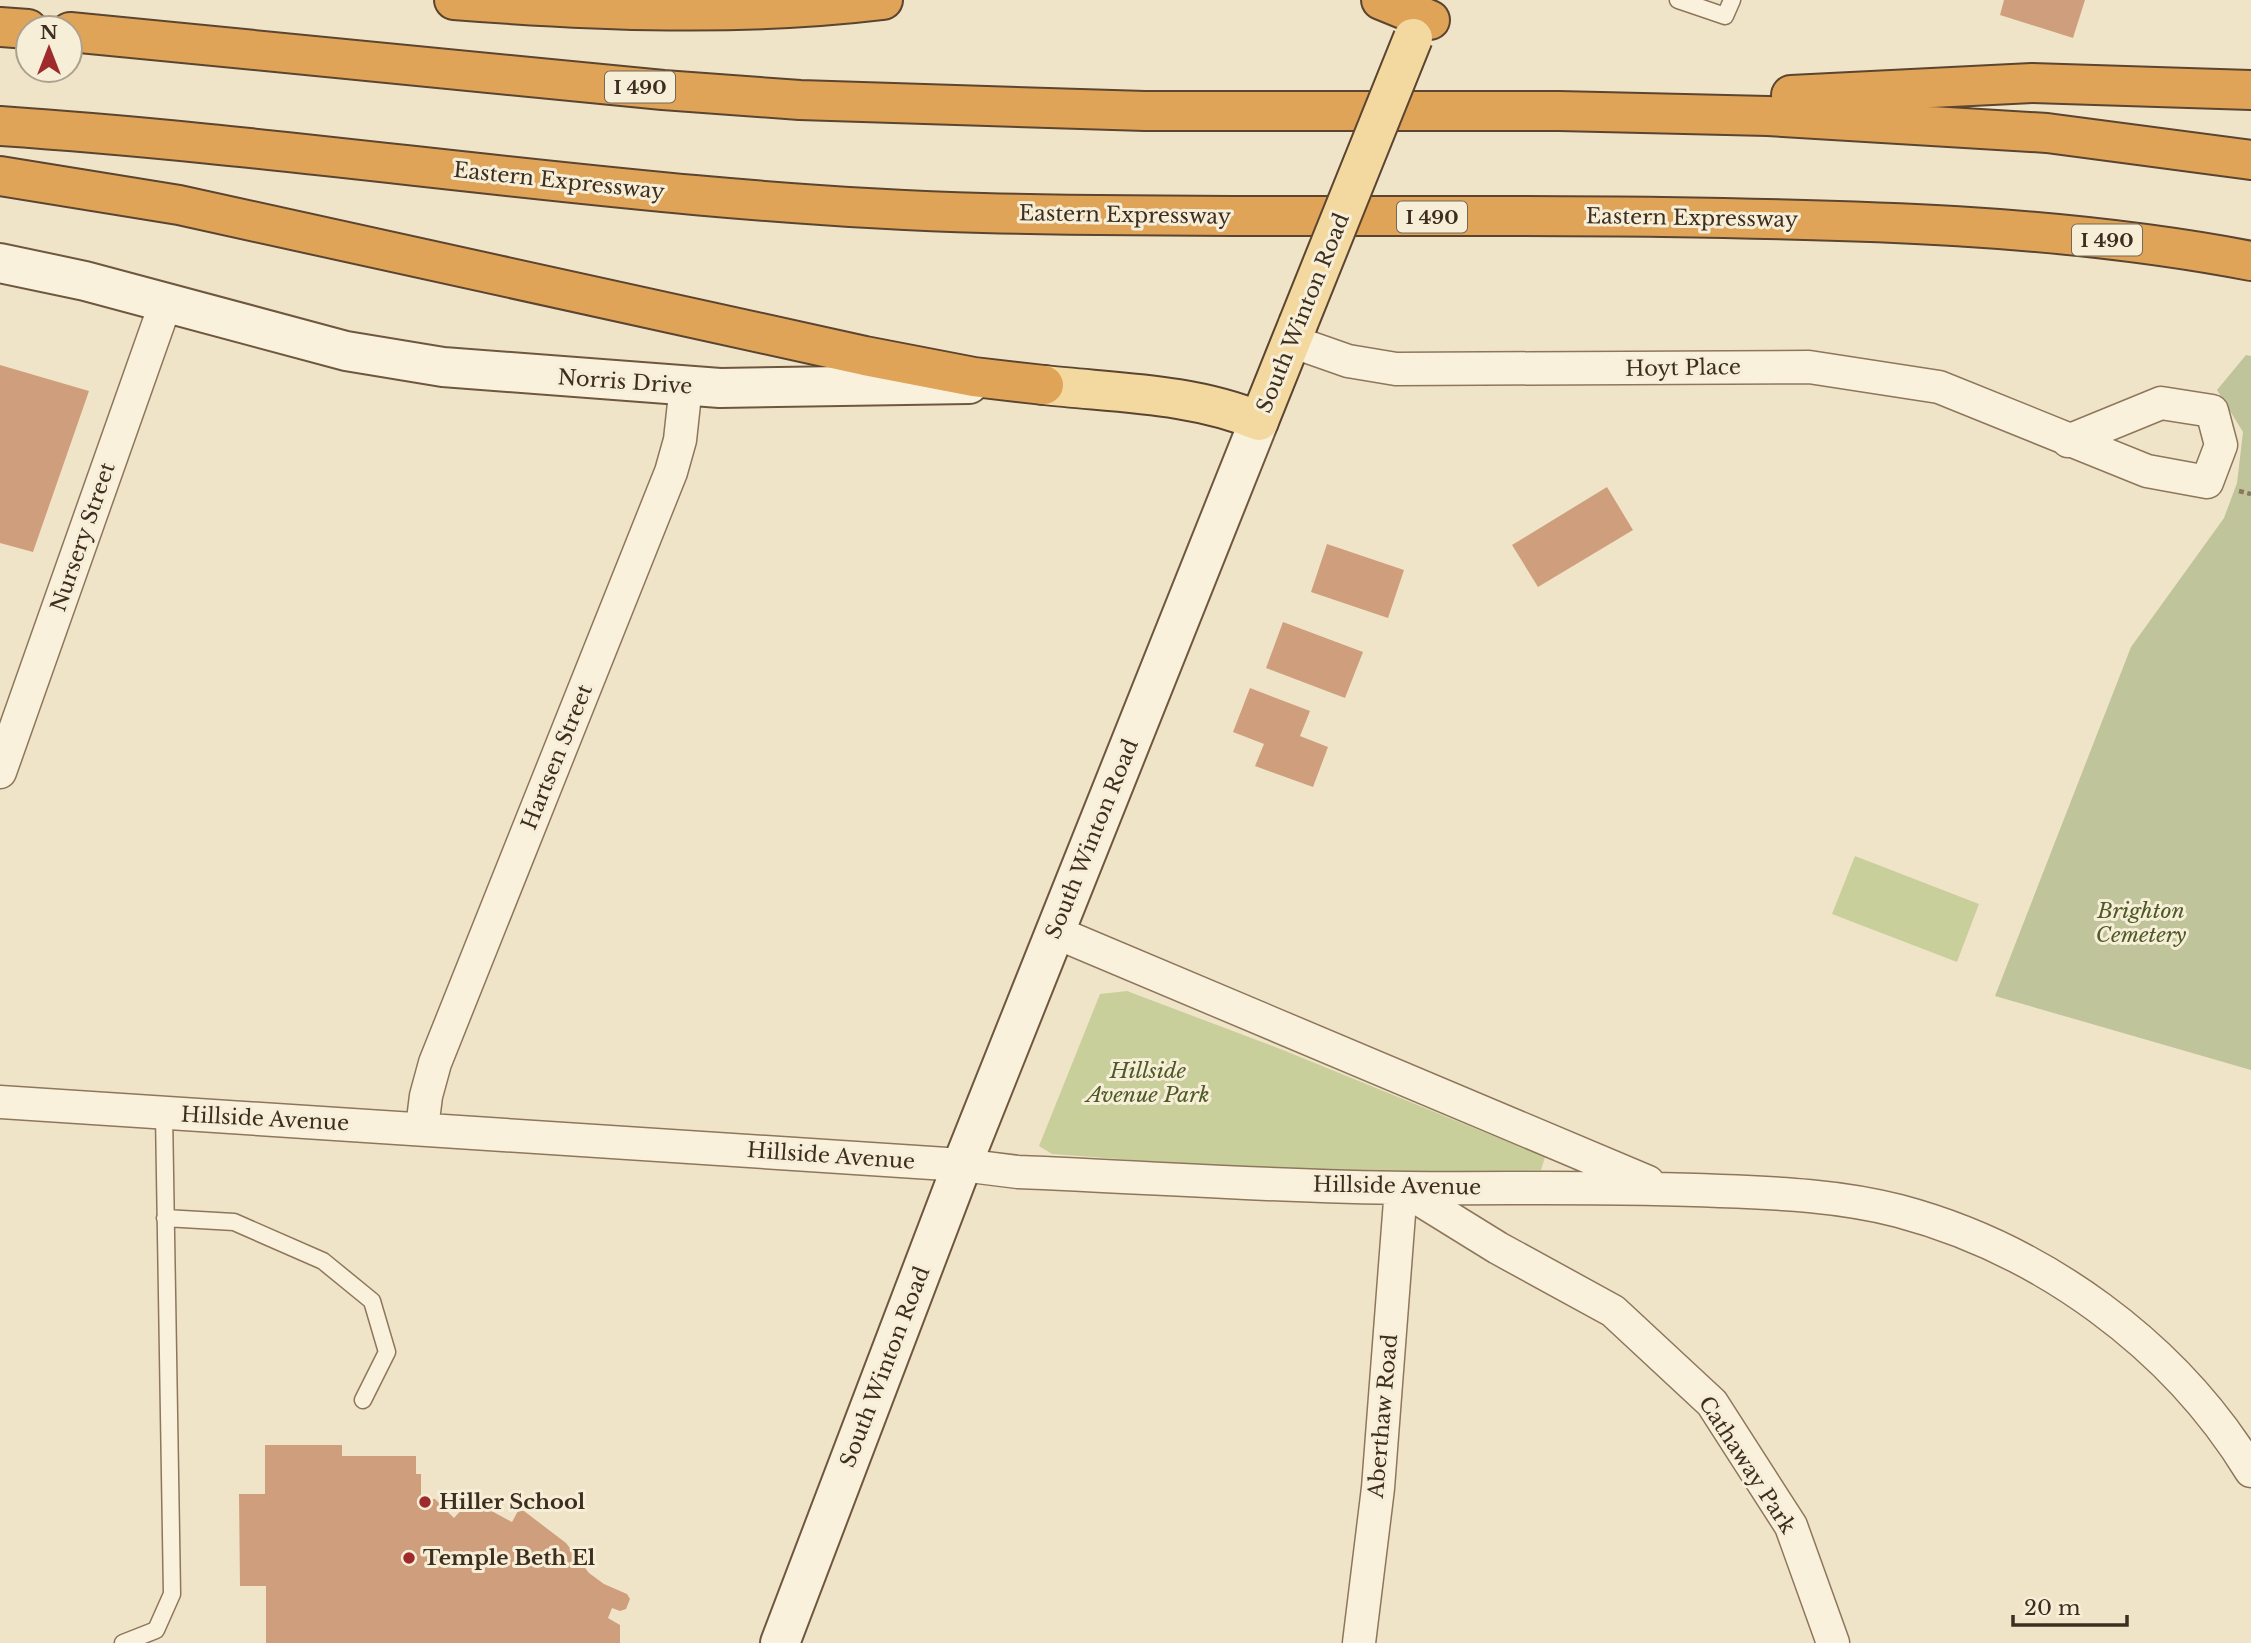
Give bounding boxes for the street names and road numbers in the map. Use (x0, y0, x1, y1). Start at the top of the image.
road number: I 490 (605, 72, 675, 102)
street label: Eastern Expressway (452, 157, 666, 205)
street label: Eastern Expressway (1019, 200, 1232, 230)
road number: I 490 (1397, 202, 1467, 232)
street label: Eastern Expressway (1586, 203, 1799, 233)
street label: South Winton Road (1251, 209, 1355, 417)
road number: I 490 (2072, 224, 2142, 256)
street label: Hoyt Place (1625, 354, 1741, 382)
street label: Norris Drive (557, 364, 693, 400)
street label: Nursery Street (45, 459, 121, 615)
street label: Hartsen Street (516, 681, 598, 833)
street label: South Winton Road (1040, 735, 1144, 943)
street label: Hillside Avenue (180, 1102, 350, 1136)
street label: Hillside Avenue (746, 1137, 916, 1175)
street label: Hillside Avenue (1313, 1172, 1481, 1200)
street label: South Winton Road (835, 1263, 935, 1471)
street label: Aberthaw Road (1363, 1333, 1403, 1500)
street label: Cathaway Park (1693, 1391, 1801, 1539)

